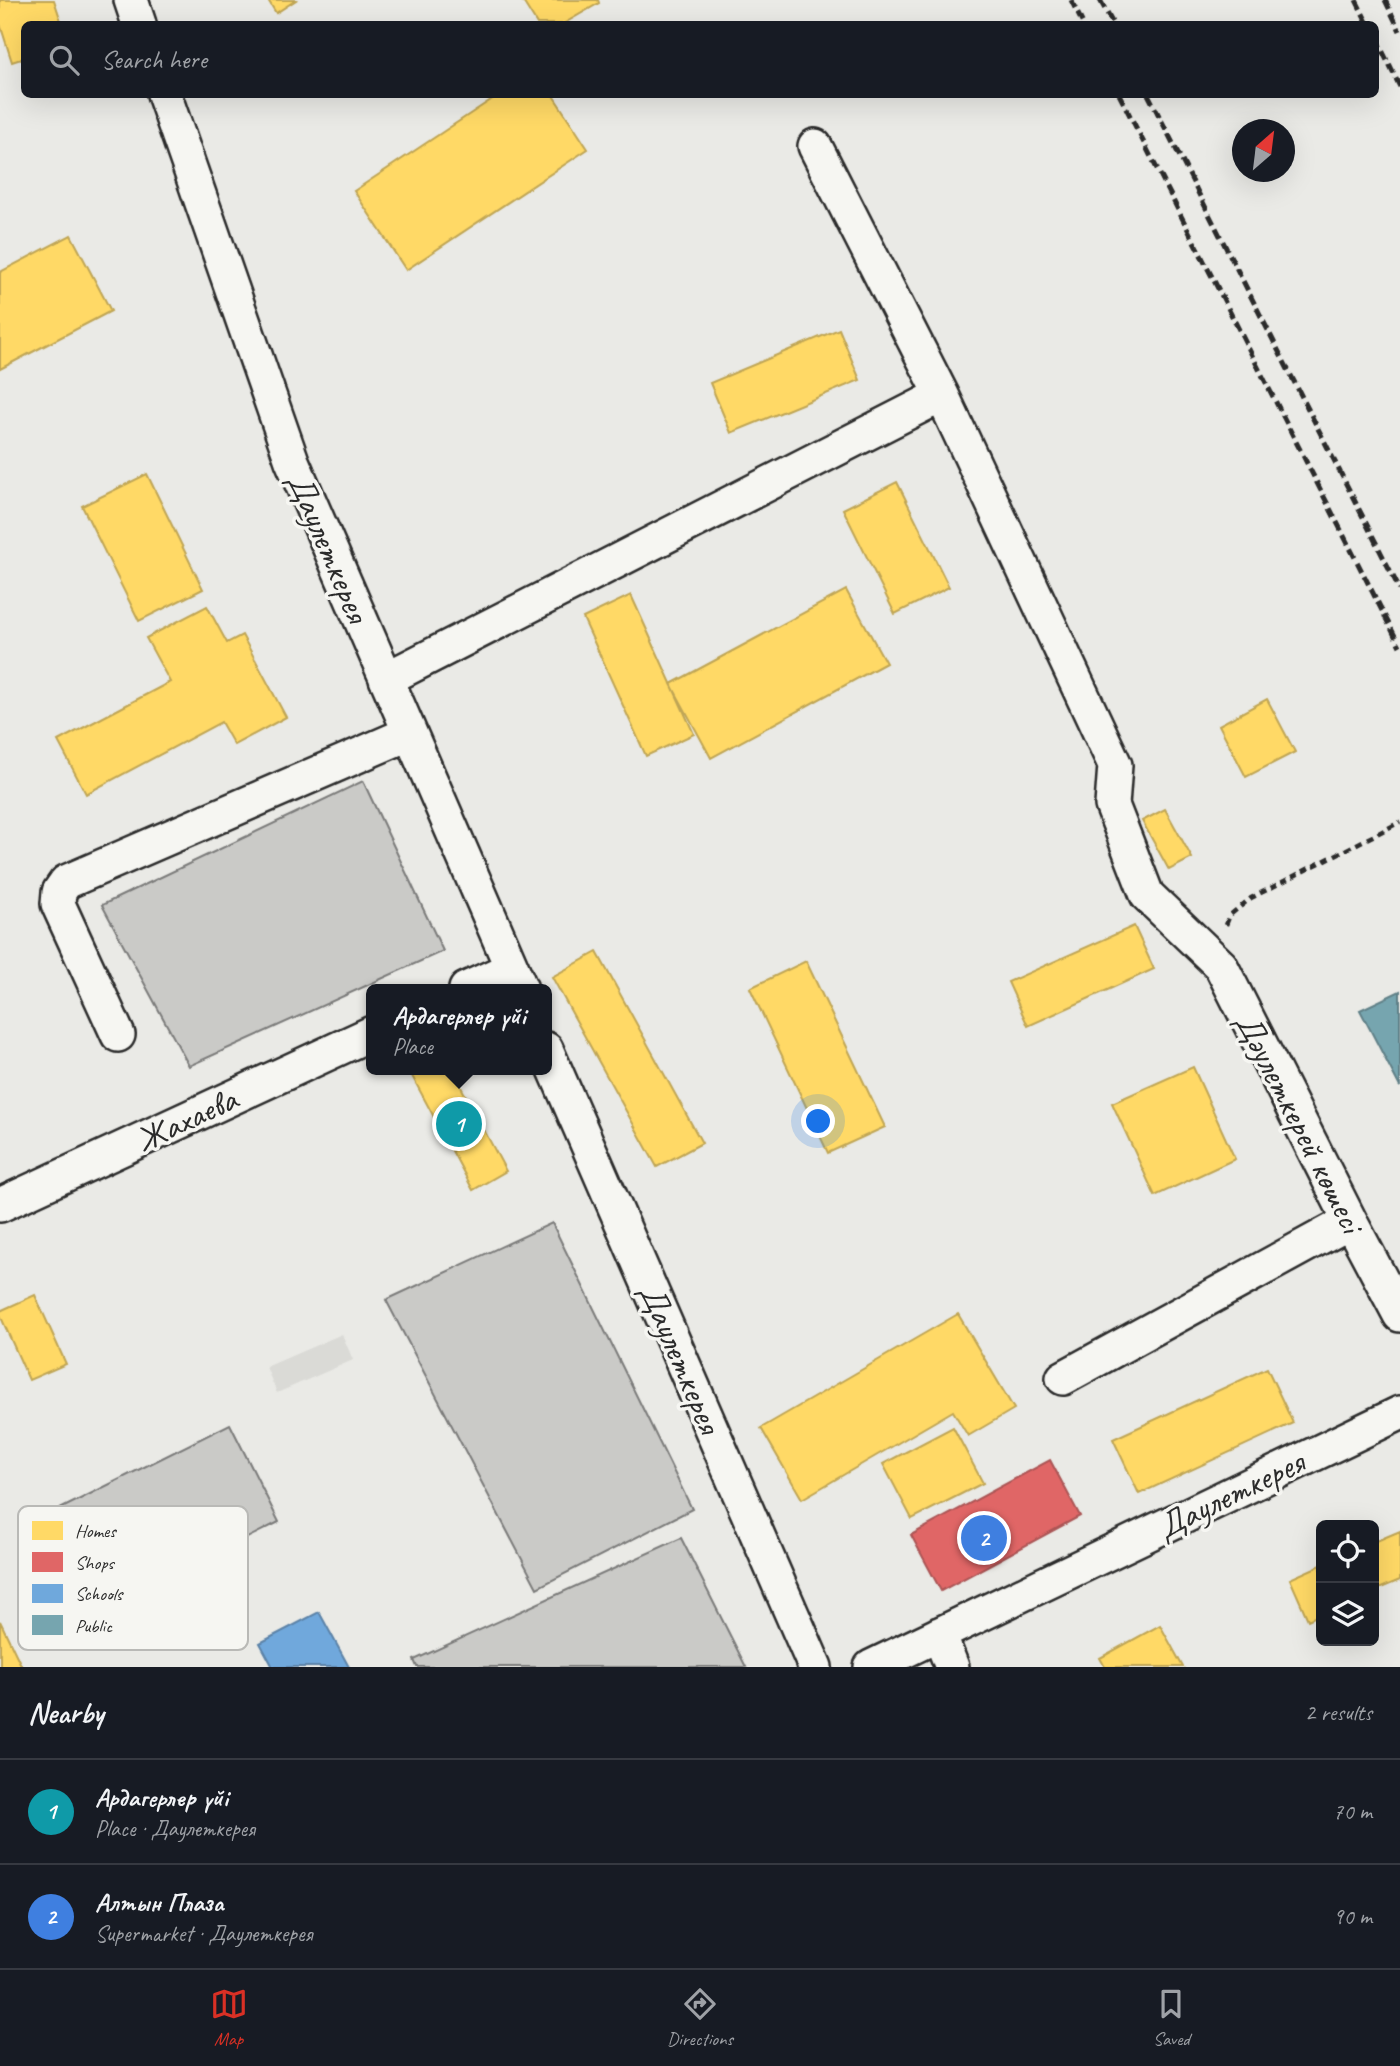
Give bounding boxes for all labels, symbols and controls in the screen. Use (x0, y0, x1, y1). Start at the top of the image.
search box (21, 21, 1379, 98)
icon: search (45, 41, 83, 79)
text: Search here (101, 43, 207, 76)
north arrow (1232, 119, 1295, 182)
street label: Даулеткерея (277, 465, 381, 632)
popup (366, 984, 552, 1075)
text: Ардагерлер үйі (392, 999, 526, 1032)
street label: Дәулеткерей көшесі (1225, 1004, 1376, 1244)
text: Place (392, 1032, 433, 1061)
street label: Жахаева (128, 1075, 247, 1162)
pin: 1 (436, 1098, 482, 1150)
your location (801, 1104, 835, 1138)
street label: Даулеткерея (629, 1276, 733, 1443)
street label: Даулеткерея (1149, 1438, 1314, 1549)
legend (18, 1506, 248, 1650)
pin: 2 (961, 1512, 1007, 1564)
text: Homes (75, 1519, 117, 1543)
map controls (1316, 1520, 1379, 1646)
button: locate (1316, 1520, 1379, 1583)
text: Shops (75, 1551, 115, 1575)
text: Schools (75, 1582, 125, 1606)
button: layers (1316, 1583, 1379, 1646)
text: Public (75, 1614, 113, 1638)
text: Nearby (28, 1694, 104, 1732)
text: 2 results (1305, 1698, 1372, 1727)
text: Ардагерлер үйі (95, 1781, 228, 1814)
text: 1 (46, 1797, 56, 1826)
text: 70 m (1333, 1797, 1372, 1826)
text: Place · Даулеткерея (95, 1814, 255, 1843)
text: Алтын Плаза (95, 1886, 224, 1919)
text: 2 (46, 1902, 56, 1931)
text: 90 m (1333, 1902, 1372, 1931)
text: Supermarket · Даулеткерея (95, 1919, 312, 1948)
tab: Map (210, 1985, 248, 2051)
tab: Directions (667, 1985, 733, 2051)
tab: Saved (1152, 1985, 1190, 2051)

